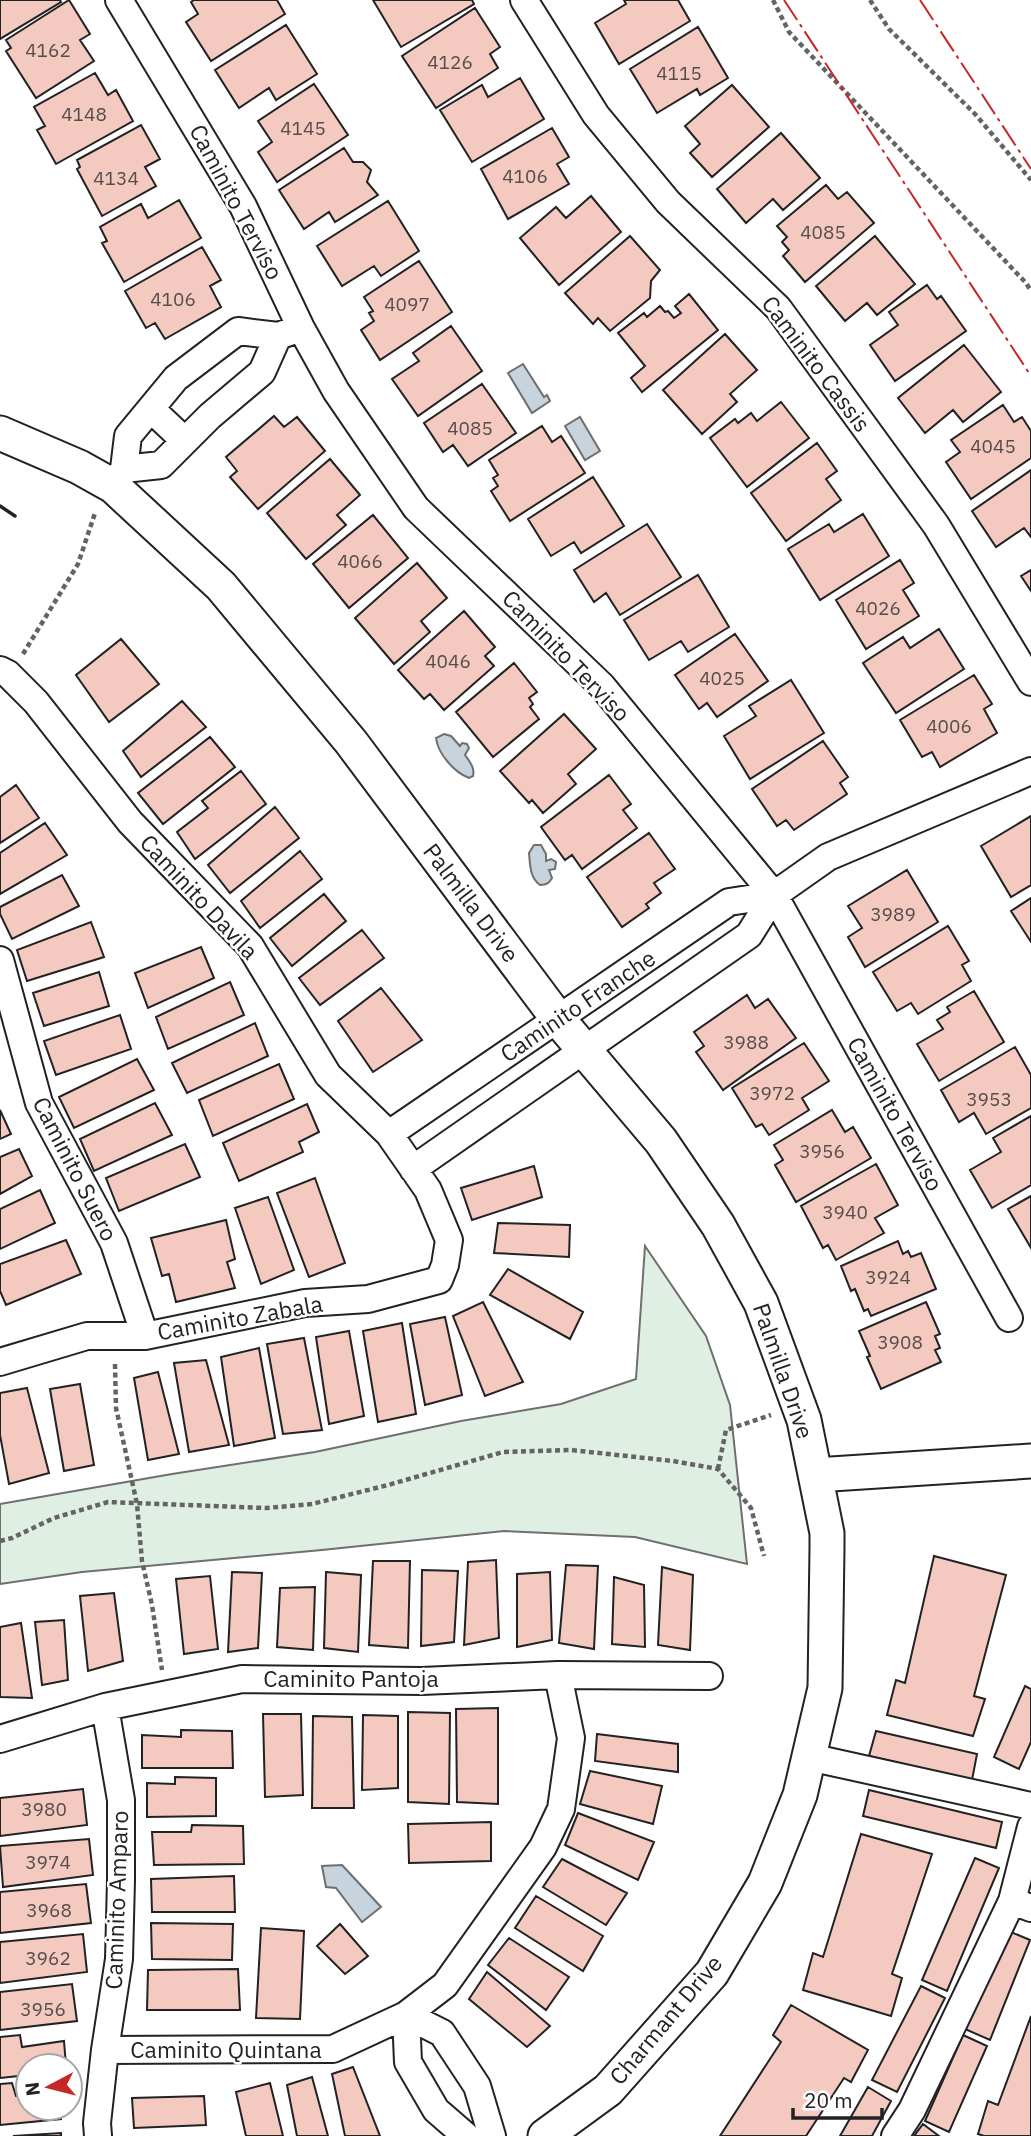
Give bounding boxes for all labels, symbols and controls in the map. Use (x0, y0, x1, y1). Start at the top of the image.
house number: 4162 (25, 38, 71, 62)
house number: 4126 (427, 50, 473, 74)
house number: 4115 (656, 61, 702, 85)
house number: 4148 (61, 102, 107, 126)
house number: 4145 (280, 116, 326, 140)
street label: Caminito Terviso (183, 119, 290, 284)
house number: 4106 (502, 164, 548, 188)
house number: 4134 (93, 166, 139, 190)
house number: 4085 (800, 220, 846, 244)
house number: 4106 (150, 287, 196, 311)
street label: Caminito Cassis (756, 289, 878, 438)
house number: 4097 (384, 292, 430, 316)
house number: 4085 (447, 416, 493, 440)
house number: 4045 (970, 434, 1016, 458)
house number: 4066 (337, 549, 383, 573)
street label: Caminito Terviso (496, 583, 637, 727)
house number: 4026 (855, 596, 901, 620)
house number: 4046 (425, 649, 471, 673)
house number: 4025 (699, 666, 745, 690)
house number: 4006 (926, 714, 972, 738)
street label: Caminito Davila (134, 827, 265, 965)
street label: Palmilla Drive (417, 837, 526, 968)
house number: 3989 (870, 902, 916, 926)
street label: Caminito Franche (494, 942, 661, 1068)
house number: 3988 (723, 1030, 769, 1054)
street label: Caminito Terviso (841, 1031, 951, 1196)
house number: 3972 (749, 1081, 795, 1105)
house number: 3953 (966, 1087, 1012, 1111)
street label: Caminito Suero (27, 1091, 125, 1246)
house number: 3956 (799, 1139, 845, 1163)
house number: 3940 (822, 1200, 868, 1224)
house number: 3924 (865, 1265, 911, 1289)
street label: Caminito Zabala (155, 1288, 325, 1346)
street label: Palmilla Drive (747, 1299, 821, 1442)
house number: 3908 (877, 1330, 923, 1354)
street label: Caminito Pantoja (263, 1663, 439, 1693)
house number: 3980 (21, 1797, 67, 1821)
street label: Caminito Amparo (98, 1810, 134, 1990)
house number: 3974 (25, 1850, 71, 1874)
house number: 3968 (26, 1898, 72, 1922)
house number: 3962 (25, 1946, 71, 1970)
street label: Charmant Drive (602, 1948, 728, 2090)
house number: 3956 (20, 1997, 66, 2021)
street label: Caminito Quintana (130, 2034, 322, 2064)
north arrow (14, 2052, 84, 2122)
scale bar (793, 2076, 882, 2120)
text: N (19, 2081, 45, 2097)
text: 20 m (804, 2086, 853, 2114)

